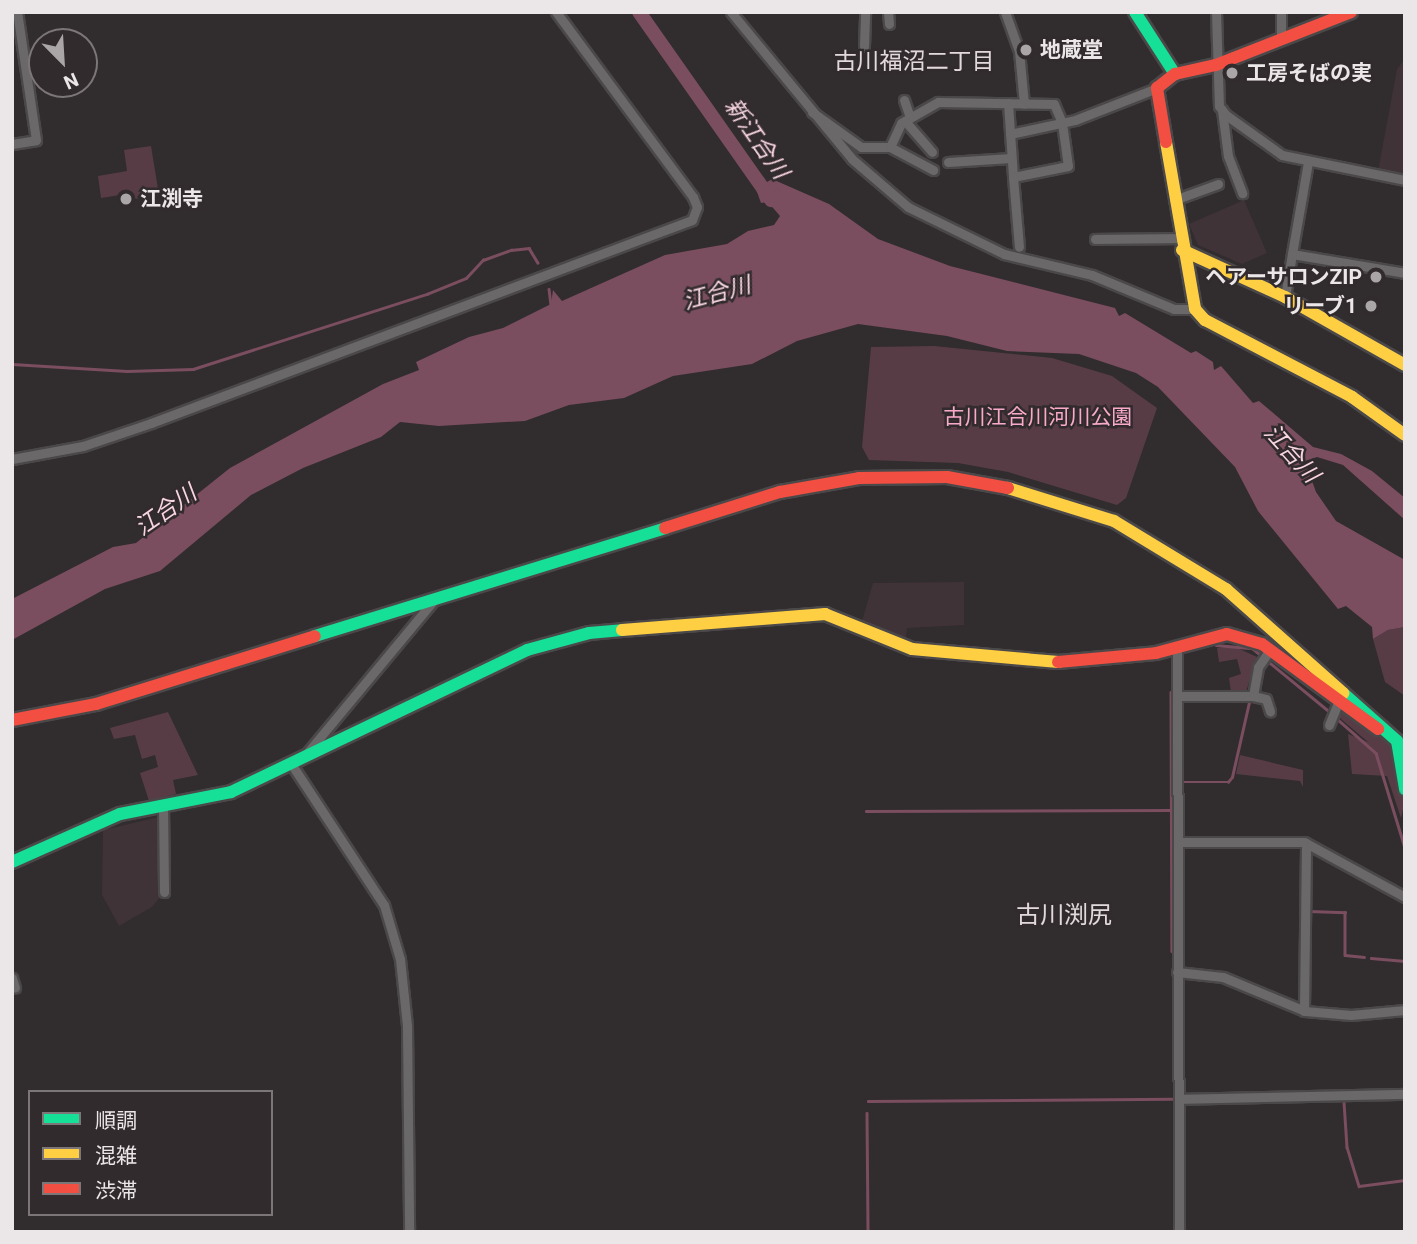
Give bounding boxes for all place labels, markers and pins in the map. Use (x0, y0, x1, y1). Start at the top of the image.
place label: 地蔵堂 (1040, 37, 1103, 63)
marker: 地蔵堂 (1018, 42, 1034, 58)
place label: 工房そばの実 (1246, 60, 1372, 86)
marker: 工房そばの実 (1224, 65, 1240, 81)
place label: 江渕寺 (140, 186, 203, 212)
marker: 江渕寺 (118, 191, 134, 207)
place label: ヘアーサロンZIP (1205, 264, 1362, 290)
marker: ヘアーサロンZIP (1368, 269, 1384, 285)
place label: リーブ1 (1282, 293, 1357, 319)
marker: リーブ1 (1363, 298, 1379, 314)

